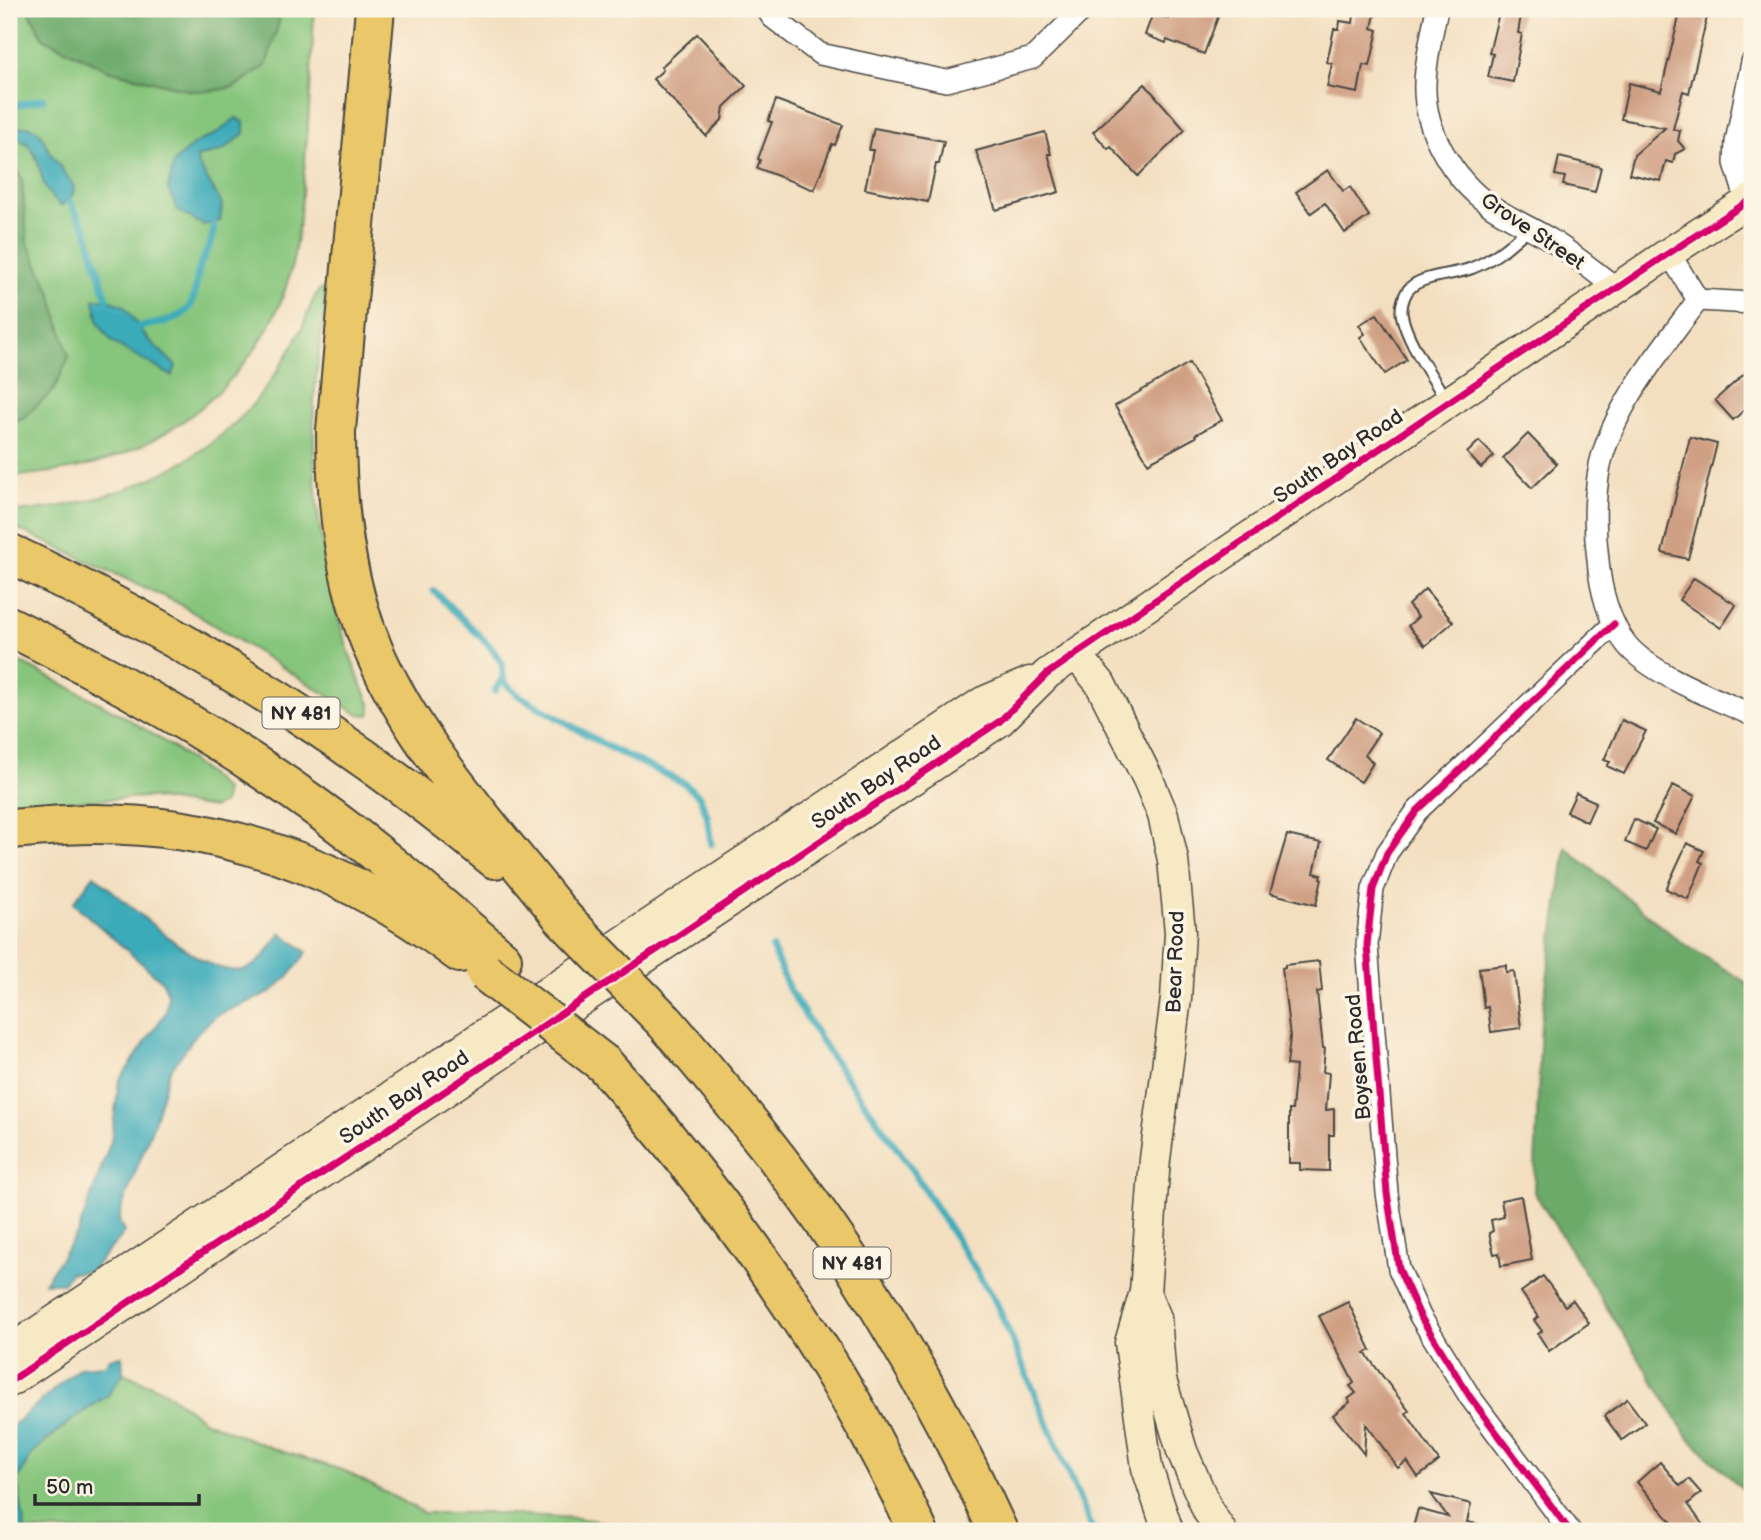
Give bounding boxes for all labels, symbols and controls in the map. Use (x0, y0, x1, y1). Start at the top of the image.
street label: Grove Street (1476, 188, 1590, 276)
street label: South Bay Road (1269, 404, 1408, 509)
road number: NY 481 (262, 698, 340, 728)
street label: South Bay Road (807, 730, 946, 835)
street label: Bear Road (1161, 910, 1190, 1014)
street label: Boysen Road (1341, 993, 1376, 1121)
street label: South Bay Road (335, 1045, 474, 1150)
road number: NY 481 (814, 1247, 890, 1278)
scale bar (35, 1463, 200, 1507)
text: 50 m (46, 1475, 93, 1500)

